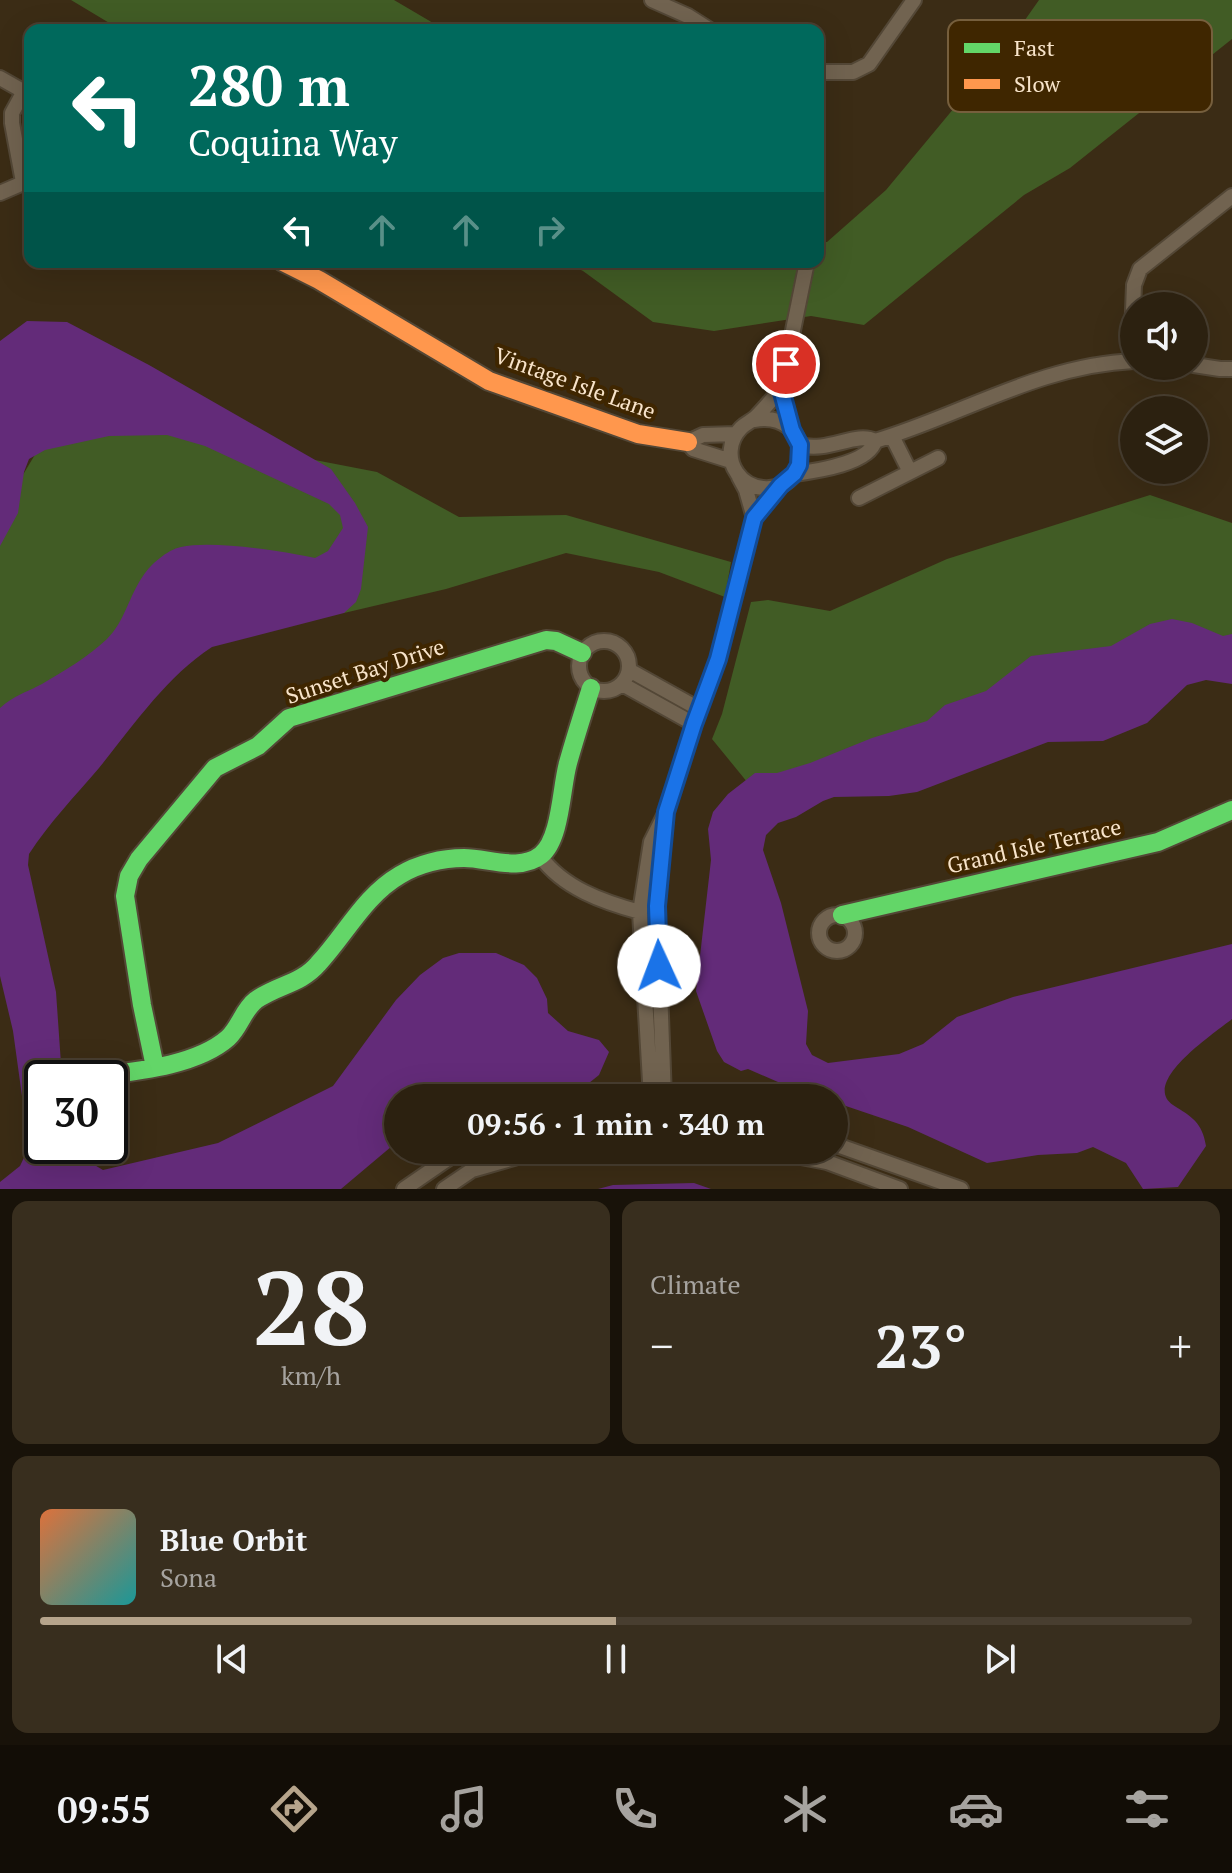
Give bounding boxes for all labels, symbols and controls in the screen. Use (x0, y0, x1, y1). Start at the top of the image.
legend (948, 20, 1212, 112)
text: Fast (1014, 33, 1055, 62)
text: 280 m (188, 48, 350, 122)
icon: left (56, 56, 160, 160)
text: Slow (1014, 69, 1061, 98)
text: Coquina Way (188, 119, 397, 166)
icon: left (276, 208, 320, 252)
icon: ahead (360, 208, 404, 252)
icon: ahead (444, 208, 488, 252)
icon: right (528, 208, 572, 252)
map controls (1120, 292, 1208, 484)
button: sound (1120, 292, 1208, 380)
pin (752, 330, 820, 398)
street label: Vintage Isle Lane (491, 340, 660, 425)
icon: arrive (764, 342, 808, 386)
button: layers (1120, 396, 1208, 484)
street label: Sunset Bay Drive (282, 631, 448, 710)
street label: Grand Isle Terrace (944, 811, 1124, 880)
position arrow (617, 924, 701, 1008)
speed limit sign: 30 (24, 1060, 128, 1164)
text: 09:56 · 1 min · 340 m (468, 1104, 764, 1144)
text: 28 (252, 1237, 370, 1375)
text: Climate (650, 1267, 741, 1301)
text: 23° (875, 1306, 967, 1385)
text: − (650, 1316, 673, 1375)
text: + (1169, 1316, 1192, 1375)
text: km/h (281, 1358, 341, 1392)
text: Blue Orbit (160, 1520, 307, 1560)
text: Sona (160, 1560, 217, 1594)
icon: previous (210, 1637, 254, 1681)
icon: pause (594, 1637, 638, 1681)
icon: next (978, 1637, 1022, 1681)
icon: directions (266, 1781, 322, 1837)
icon: music (436, 1781, 492, 1837)
icon: phone (607, 1781, 663, 1837)
icon: climate (777, 1781, 833, 1837)
icon: car (948, 1781, 1004, 1837)
icon: filters (1119, 1781, 1175, 1837)
text: 09:55 (57, 1786, 151, 1833)

